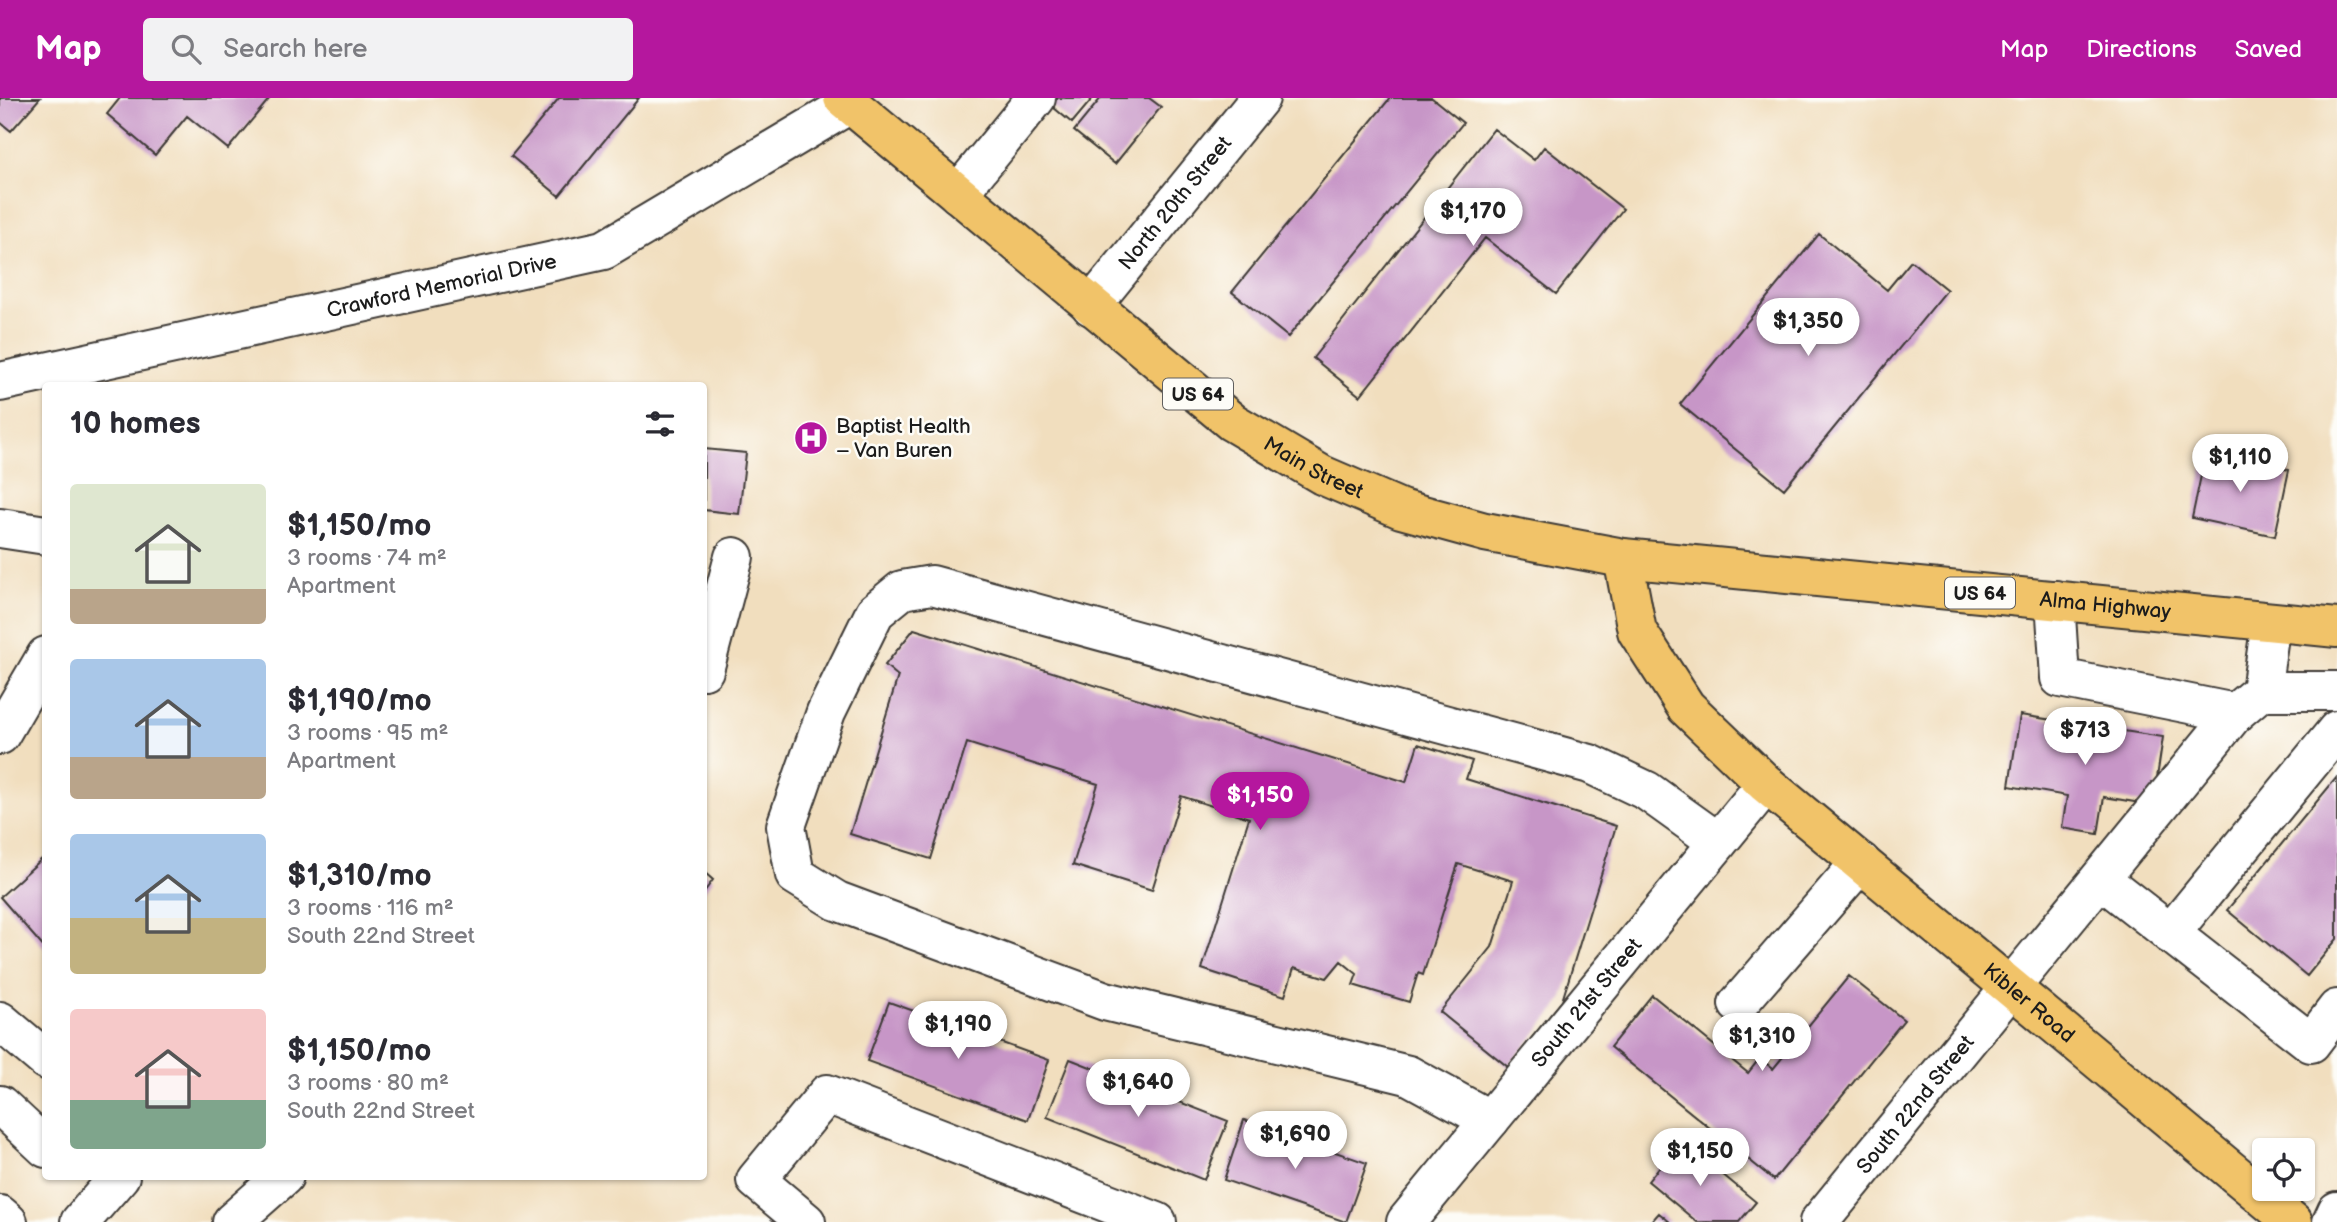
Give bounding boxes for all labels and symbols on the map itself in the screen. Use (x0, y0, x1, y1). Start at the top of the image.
street label: North 20th Street (1114, 131, 1237, 275)
pin: $1,170 (1416, 188, 1530, 248)
street label: Crawford Memorial Drive (324, 249, 559, 323)
pin: $1,350 (1751, 299, 1865, 358)
road number: US 64 (1163, 378, 1233, 410)
place label: Baptist Health – Van Buren (836, 414, 971, 463)
hospital icon: Baptist Health – Van Buren (792, 419, 830, 457)
street label: Main Street (1259, 431, 1368, 505)
pin: $1,110 (2183, 434, 2297, 494)
road number: US 64 (1945, 578, 2015, 608)
street label: Alma Highway (2039, 587, 2173, 625)
pin: $713 (2044, 708, 2126, 767)
pin: $1,150 (1203, 772, 1317, 832)
street label: South 21st Street (1526, 933, 1647, 1073)
street label: Kibler Road (1978, 958, 2080, 1048)
pin: $1,190 (901, 1002, 1015, 1061)
pin: $1,310 (1705, 1014, 1819, 1073)
street label: South 22nd Street (1852, 1030, 1980, 1179)
pin: $1,640 (1081, 1060, 1195, 1119)
pin: $1,690 (1238, 1112, 1352, 1171)
pin: $1,150 (1643, 1128, 1757, 1188)

